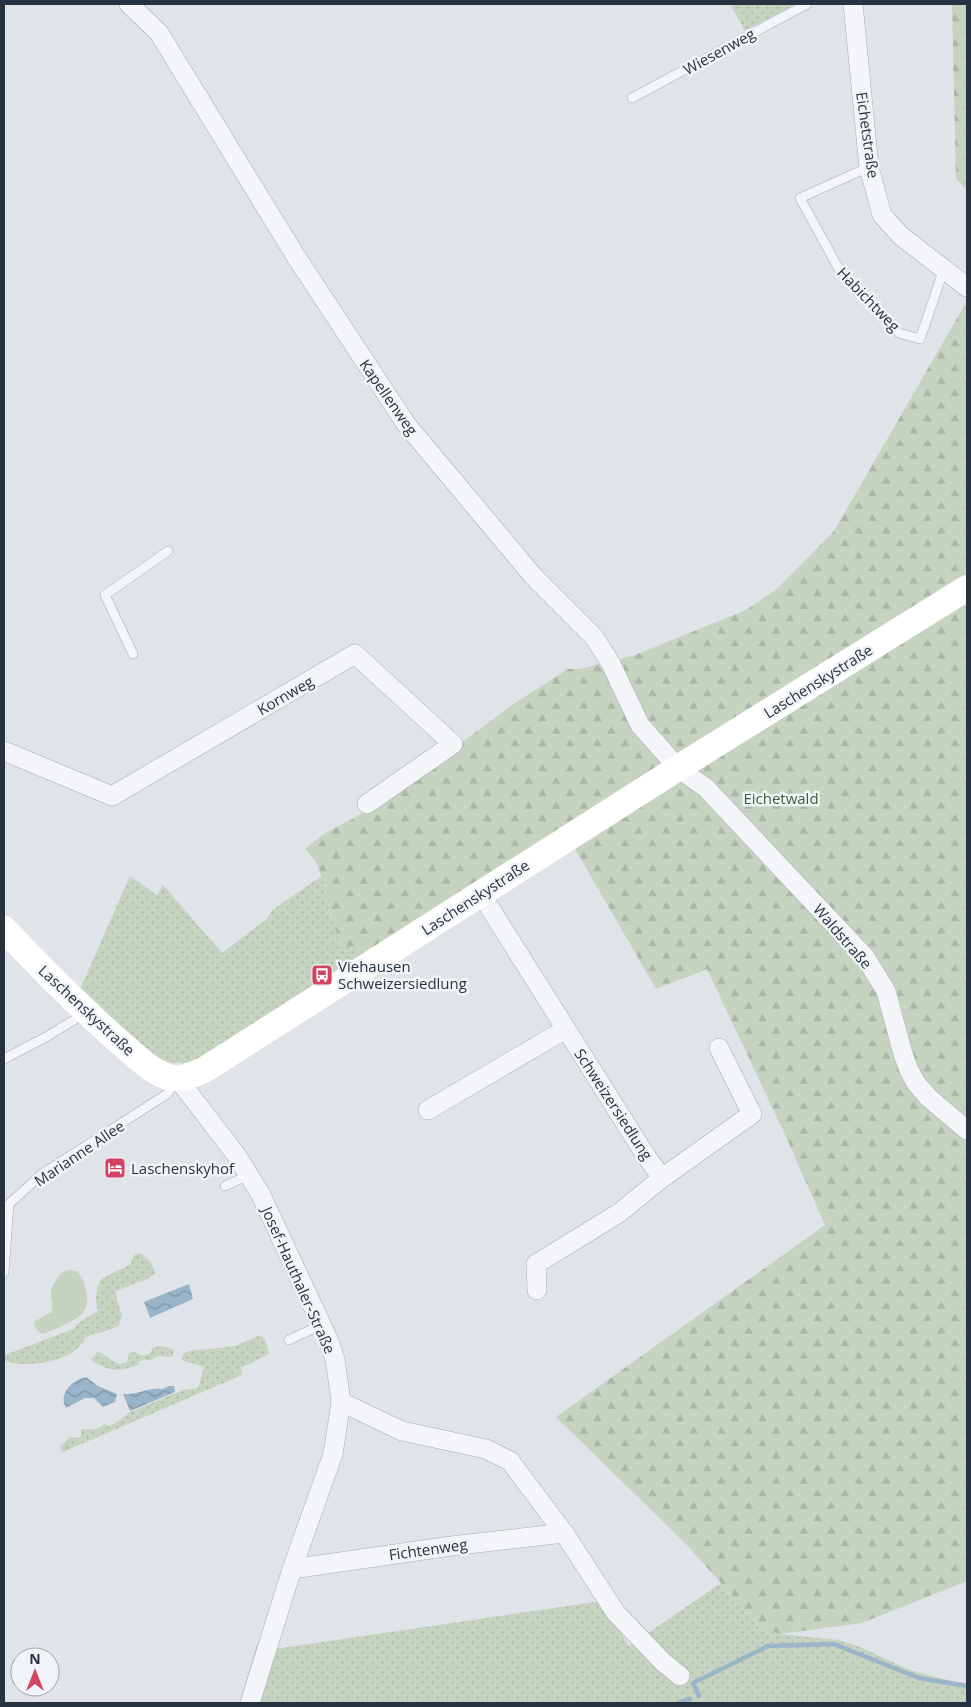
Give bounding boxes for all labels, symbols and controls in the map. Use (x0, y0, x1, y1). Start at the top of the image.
street label: Wiesenweg (680, 23, 758, 79)
street label: Eichetstraße (852, 91, 884, 179)
street label: Habichtweg (833, 262, 905, 336)
street label: Kapellenweg (355, 355, 423, 439)
street label: Laschenskystraße (760, 640, 876, 722)
street label: Kornweg (253, 671, 317, 719)
park label: Eichetwald (743, 788, 819, 808)
street label: Laschenskystraße (417, 855, 533, 939)
street label: Waldstraße (809, 899, 877, 973)
place label: Viehausen Schweizersiedlung (338, 956, 467, 993)
street label: Laschenskystraße (35, 960, 139, 1060)
bus stop icon: Viehausen Schweizersiedlung (310, 963, 334, 987)
street label: Schweizersiedlung (571, 1044, 657, 1164)
street label: Marianne Allee (30, 1115, 128, 1191)
hotel icon: Laschenskyhof (103, 1156, 127, 1180)
place label: Laschenskyhof (131, 1158, 235, 1178)
street label: Josef-Hauthaler-Straße (257, 1202, 340, 1357)
street label: Fichtenweg (387, 1534, 469, 1564)
north arrow (10, 1647, 60, 1697)
text: N (29, 1649, 41, 1668)

